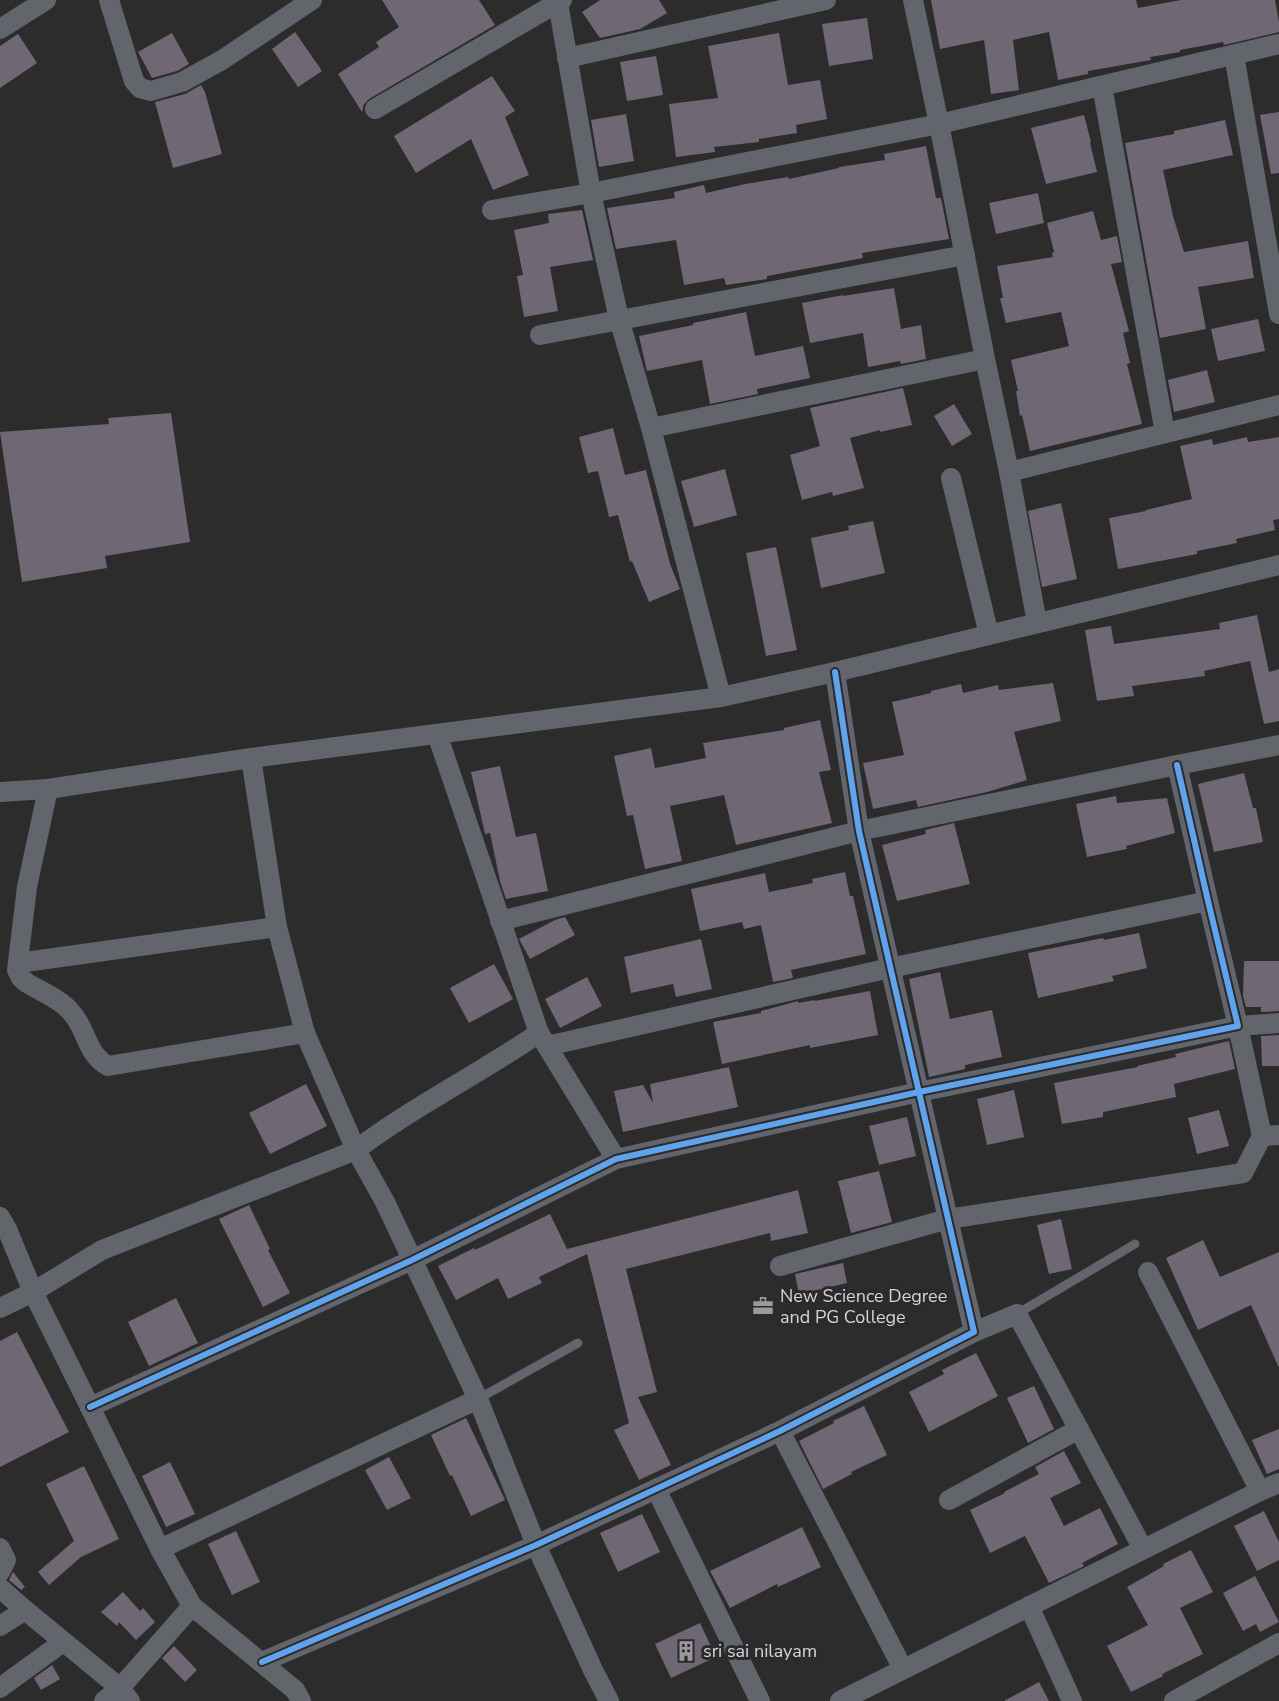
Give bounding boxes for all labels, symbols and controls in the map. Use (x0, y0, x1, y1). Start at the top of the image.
place label: New Science Degree and PG College (780, 1284, 947, 1329)
office icon: New Science Degree and PG College (751, 1294, 775, 1318)
building icon: sri sai nilayam (674, 1639, 698, 1663)
place label: sri sai nilayam (703, 1639, 817, 1663)

